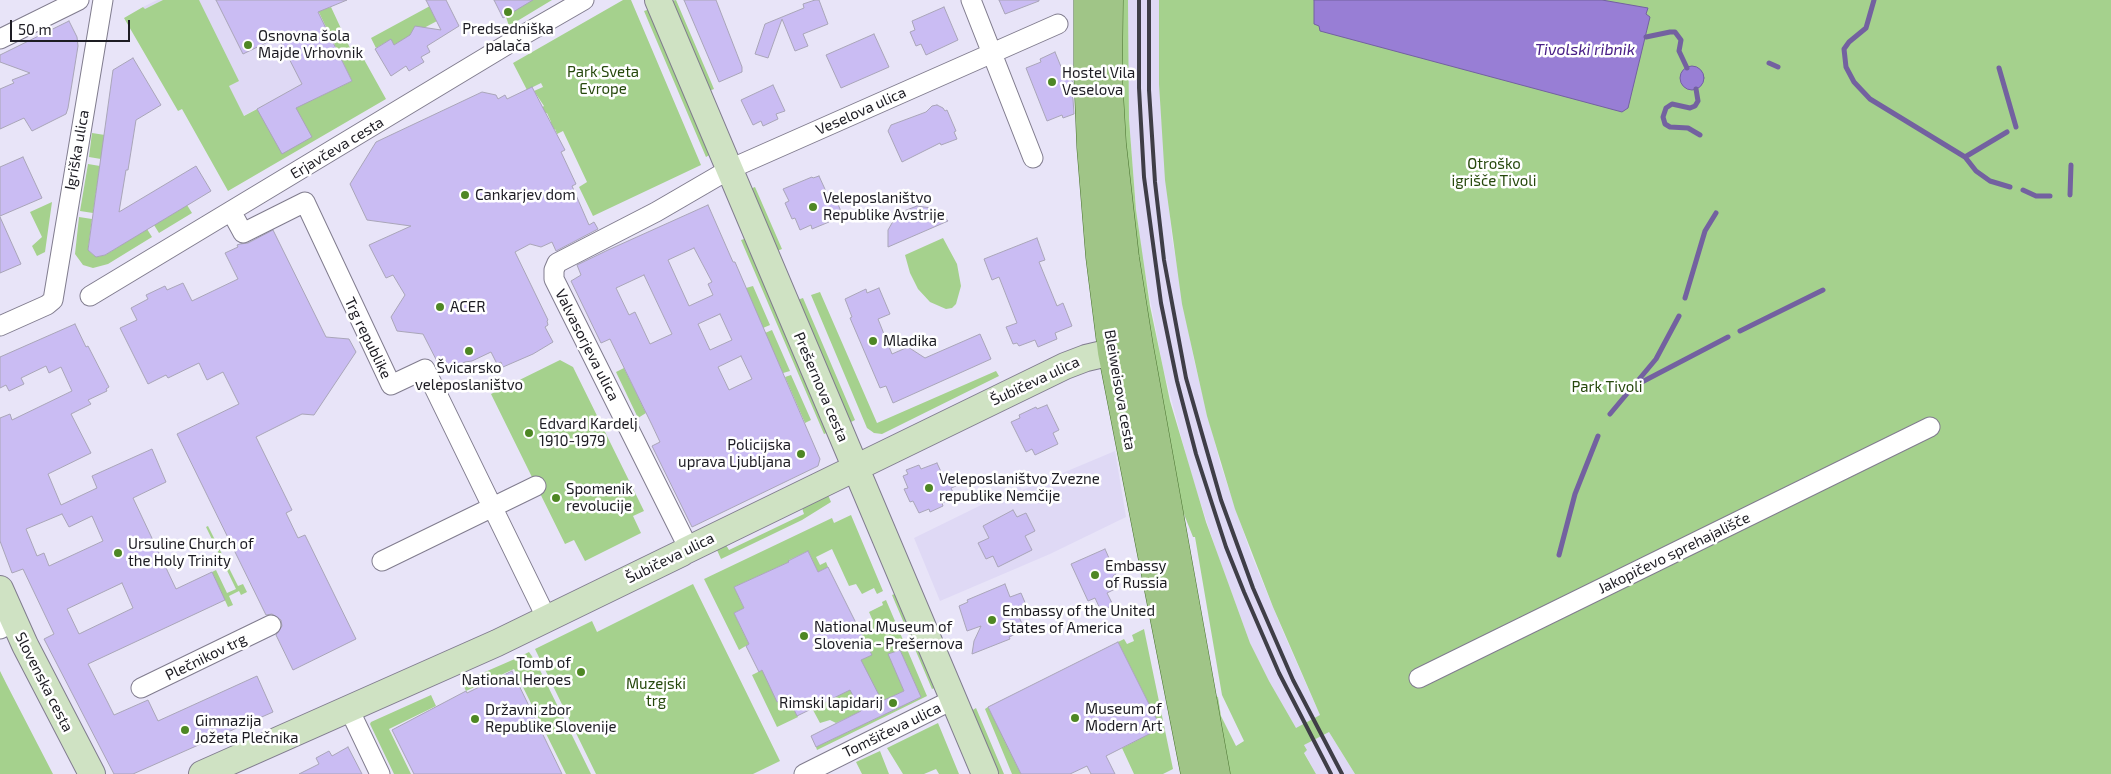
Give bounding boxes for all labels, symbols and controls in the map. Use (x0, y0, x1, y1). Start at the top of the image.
marker: Predsedniška palača (502, 6, 514, 18)
scale bar (12, 10, 132, 42)
text: 50 m (18, 20, 52, 38)
place label: Predsedniška palača (462, 20, 554, 55)
place label: Osnovna šola Majde Vrhovnik (258, 27, 363, 62)
marker: Osnovna šola Majde Vrhovnik (242, 39, 254, 51)
water label: Tivolski ribnik (1535, 40, 1635, 60)
park label: Park Sveta Evrope (567, 63, 639, 98)
place label: Hostel Vila Veselova (1062, 64, 1135, 99)
marker: Hostel Vila Veselova (1046, 76, 1058, 88)
street label: Veselova ulica (813, 83, 909, 139)
street label: Igriška ulica (61, 108, 93, 192)
street label: Erjavčeva cesta (287, 113, 387, 183)
park label: Otroško igrišče Tivoli (1451, 155, 1537, 190)
place label: Cankarjev dom (475, 186, 576, 204)
marker: Cankarjev dom (459, 189, 471, 201)
place label: Veleposlaništvo Republike Avstrije (823, 189, 945, 224)
marker: Veleposlaništvo Republike Avstrije (807, 201, 819, 213)
street label: Valvasorjeva ulica (551, 286, 623, 404)
street label: Trg republike (341, 294, 395, 382)
place label: ACER (450, 298, 485, 316)
marker: ACER (434, 301, 446, 313)
street label: Bleiweisova cesta (1101, 328, 1139, 452)
street label: Prešernova cesta (790, 329, 852, 445)
place label: Mladika (883, 332, 937, 350)
marker: Mladika (867, 335, 879, 347)
marker: Švicarsko veleposlaništvo (463, 345, 475, 357)
street label: Šubičeva ulica (988, 353, 1082, 409)
place label: Švicarsko veleposlaništvo (415, 359, 523, 394)
park label: Park Tivoli (1571, 378, 1643, 396)
place label: Edvard Kardelj 1910-1979 (539, 415, 638, 450)
marker: Edvard Kardelj 1910-1979 (523, 427, 535, 439)
place label: Policijska uprava Ljubljana (678, 436, 791, 471)
marker: Policijska uprava Ljubljana (795, 448, 807, 460)
place label: Veleposlaništvo Zvezne republike Nemčije (939, 470, 1100, 505)
place label: Spomenik revolucije (566, 480, 633, 515)
marker: Veleposlaništvo Zvezne republike Nemčije (923, 482, 935, 494)
marker: Spomenik revolucije (550, 492, 562, 504)
street label: Jakopičevo sprehajališče (1595, 508, 1753, 598)
street label: Šubičeva ulica (623, 529, 717, 587)
place label: Ursuline Church of the Holy Trinity (128, 535, 254, 570)
marker: Ursuline Church of the Holy Trinity (112, 547, 124, 559)
place label: Embassy of Russia (1105, 557, 1168, 592)
marker: Embassy of Russia (1089, 569, 1101, 581)
place label: Embassy of the United States of America (1002, 602, 1155, 637)
marker: Embassy of the United States of America (986, 614, 998, 626)
place label: National Museum of Slovenia - Prešernova (814, 618, 963, 653)
street label: Slovenska cesta (11, 629, 77, 735)
street label: Plečnikov trg (162, 630, 250, 684)
marker: National Museum of Slovenia - Prešernova (798, 630, 810, 642)
place label: Tomb of National Heroes (461, 654, 571, 689)
marker: Tomb of National Heroes (575, 666, 587, 678)
park label: Muzejski trg (626, 675, 686, 710)
place label: Rimski lapidarij (779, 694, 883, 712)
marker: Rimski lapidarij (887, 697, 899, 709)
street label: Tomšičeva ulica (840, 698, 944, 762)
place label: Museum of Modern Art (1085, 700, 1162, 735)
place label: Državni zbor Republike Slovenije (485, 701, 616, 736)
place label: Gimnazija Jožeta Plečnika (195, 712, 299, 747)
marker: Museum of Modern Art (1069, 712, 1081, 724)
marker: Državni zbor Republike Slovenije (469, 713, 481, 725)
marker: Gimnazija Jožeta Plečnika (179, 724, 191, 736)

